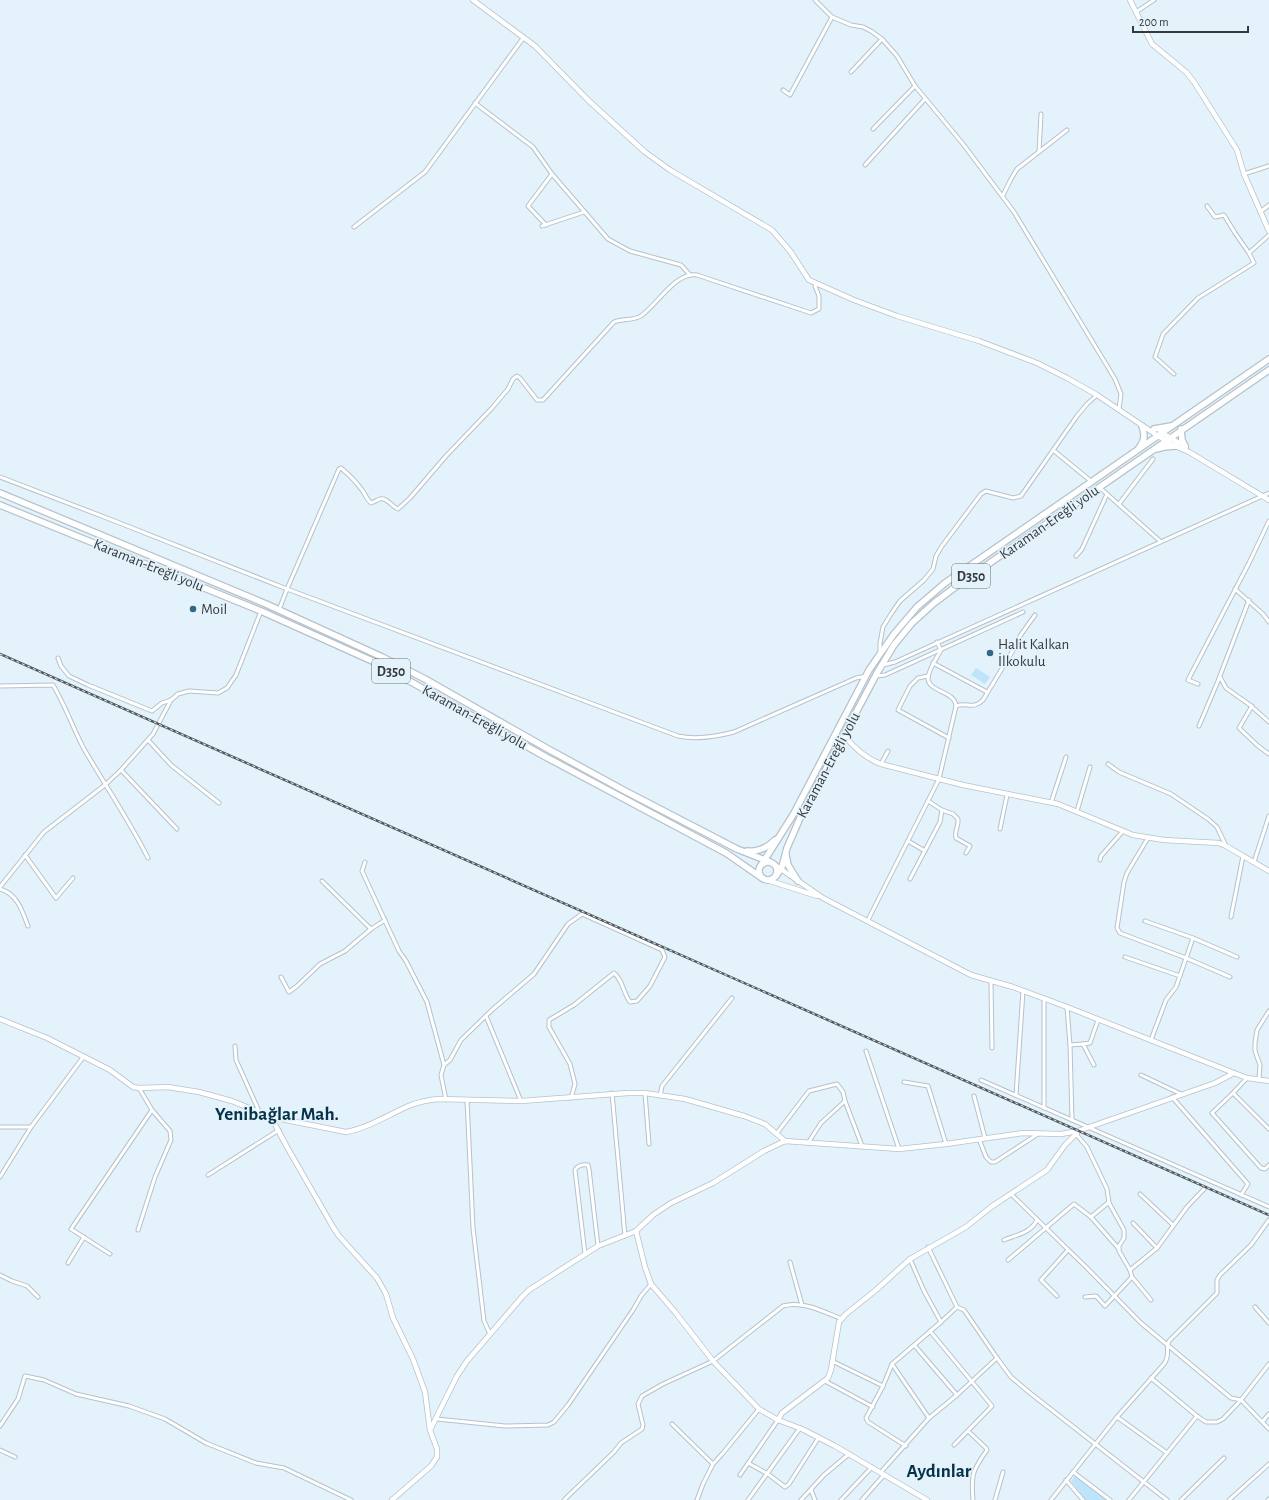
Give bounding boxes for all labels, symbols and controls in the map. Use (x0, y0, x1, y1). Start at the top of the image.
scale bar (1133, 8, 1248, 34)
text: 200 m (1139, 16, 1169, 28)
street label: Karaman-Ereğli yolu (997, 482, 1102, 562)
street label: Karaman-Ereğli yolu (91, 536, 207, 595)
road number: D350 (952, 564, 990, 588)
place label: Moil (201, 602, 227, 617)
marker: Moil (188, 604, 198, 614)
place label: Halit Kalkan İlkokulu (998, 637, 1069, 669)
marker: Halit Kalkan İlkokulu (985, 648, 995, 658)
road number: D350 (372, 659, 410, 683)
street label: Karaman-Ereğli yolu (420, 682, 530, 753)
street label: Karaman-Ereğli yolu (794, 709, 863, 821)
district label: Yenibağlar Mah. (215, 1105, 339, 1124)
district label: Aydınlar (907, 1462, 972, 1481)

